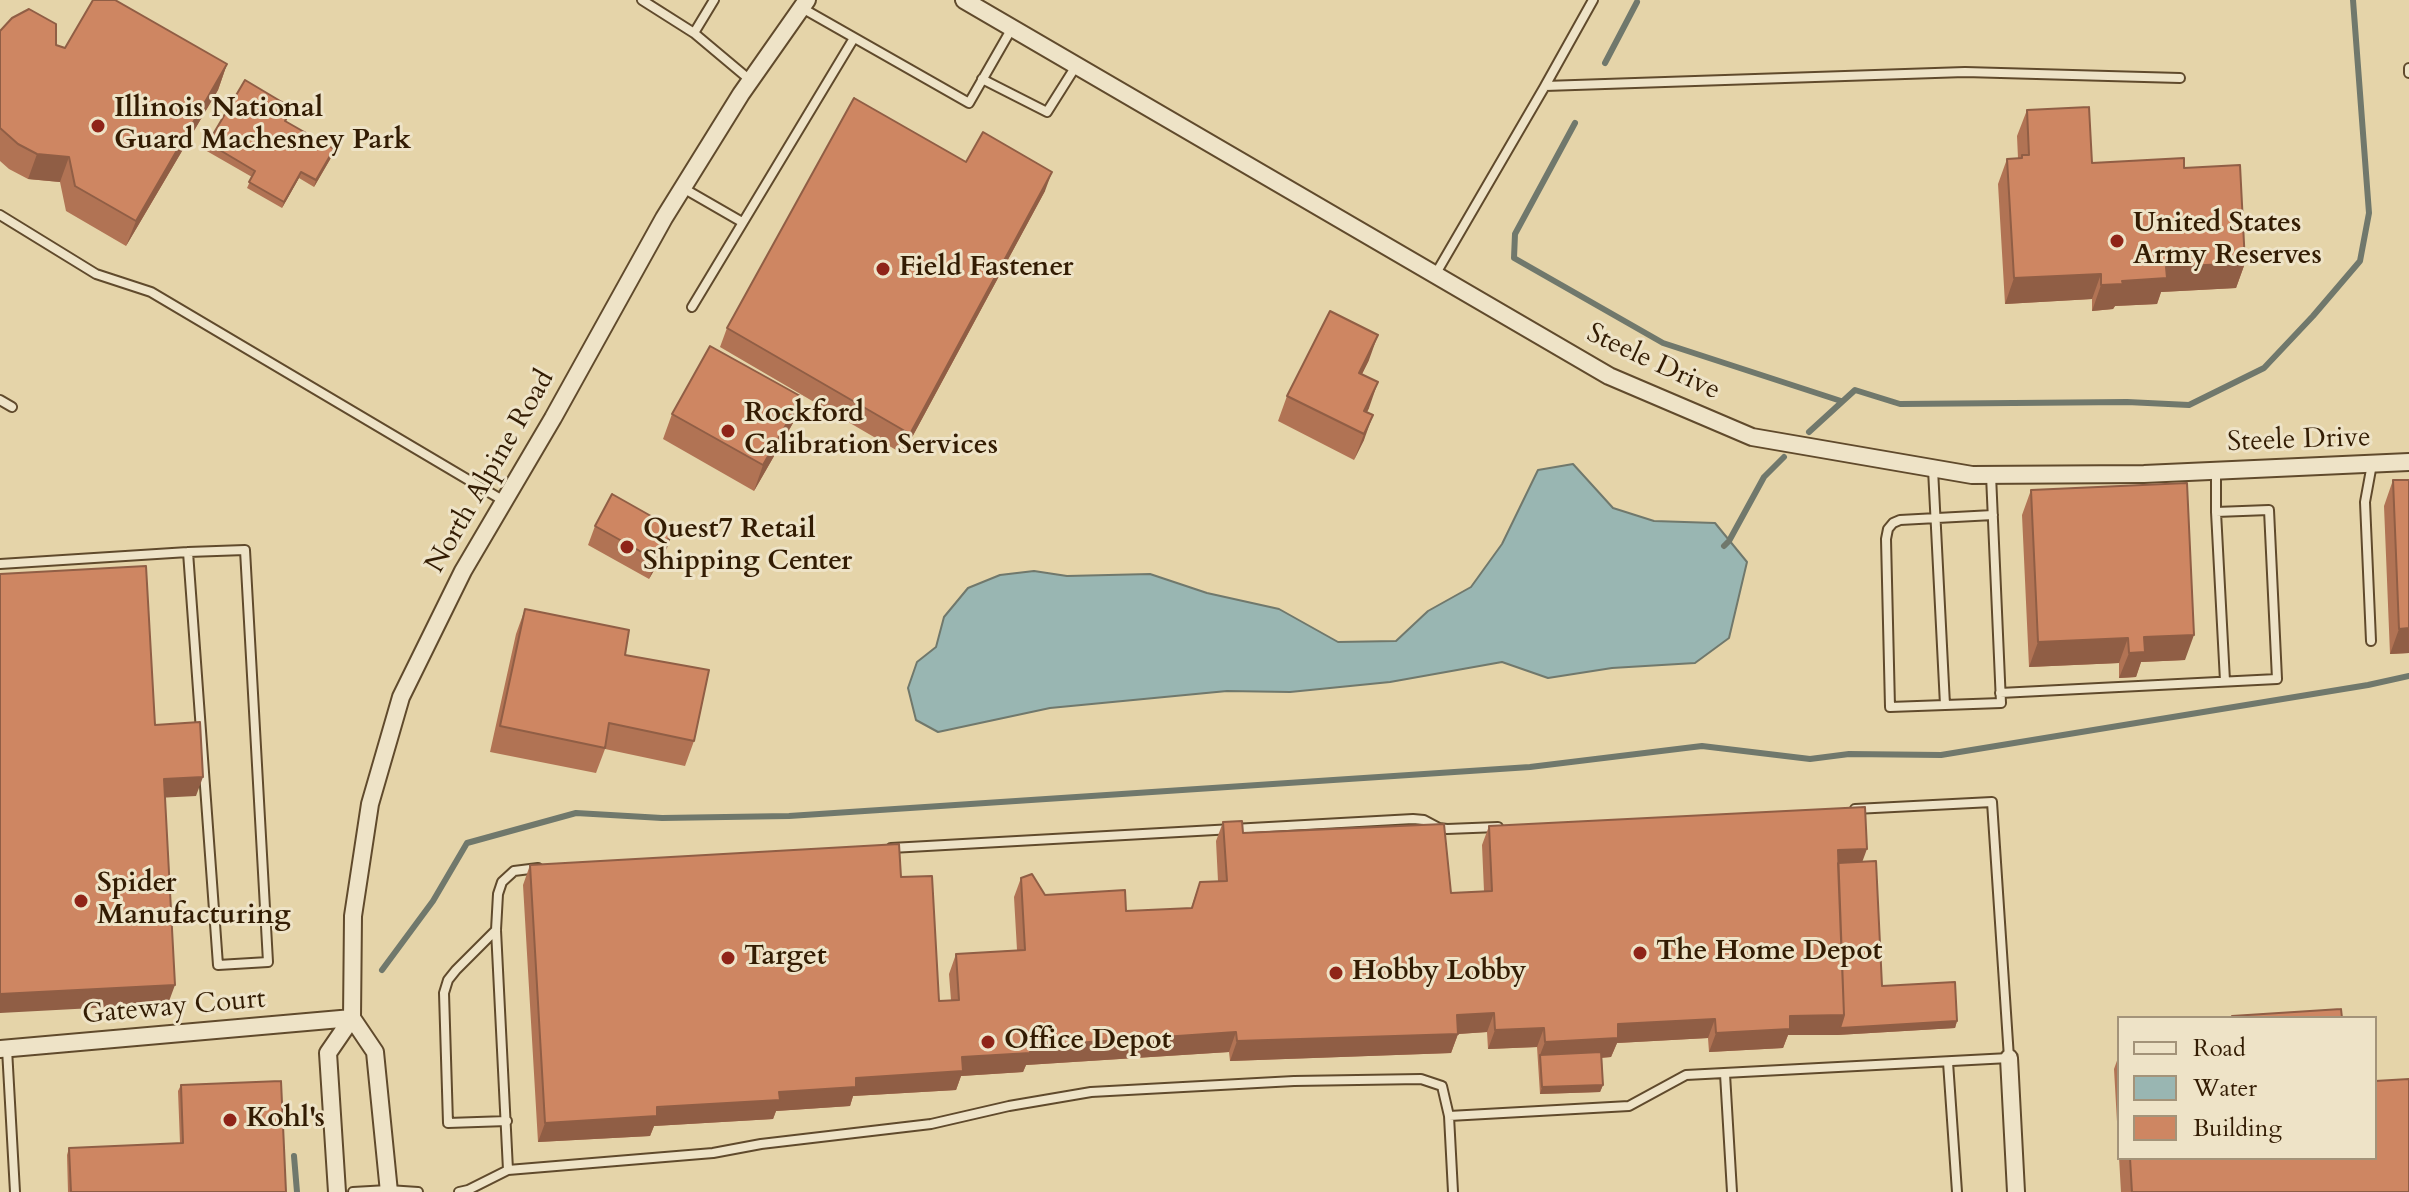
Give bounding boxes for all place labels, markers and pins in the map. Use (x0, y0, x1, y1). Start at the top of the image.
place label: Illinois National Guard Machesney Park (114, 93, 411, 159)
marker: Illinois National Guard Machesney Park (89, 117, 107, 135)
place label: United States Army Reserves (2133, 208, 2322, 274)
marker: United States Army Reserves (2108, 232, 2126, 250)
place label: Field Fastener (899, 252, 1074, 286)
marker: Field Fastener (874, 260, 892, 278)
place label: Rockford Calibration Services (744, 398, 998, 464)
marker: Rockford Calibration Services (719, 422, 737, 440)
place label: Quest7 Retail Shipping Center (643, 514, 852, 580)
marker: Quest7 Retail Shipping Center (618, 538, 636, 556)
place label: Spider Manufacturing (97, 868, 291, 934)
marker: Spider Manufacturing (72, 892, 90, 910)
place label: The Home Depot (1656, 936, 1882, 970)
place label: Target (744, 941, 827, 975)
marker: The Home Depot (1631, 944, 1649, 962)
marker: Target (719, 949, 737, 967)
place label: Hobby Lobby (1352, 956, 1526, 990)
marker: Hobby Lobby (1327, 964, 1345, 982)
place label: Office Depot (1004, 1025, 1171, 1059)
marker: Office Depot (979, 1033, 997, 1051)
place label: Kohl's (246, 1103, 325, 1137)
marker: Kohl's (221, 1111, 239, 1129)

